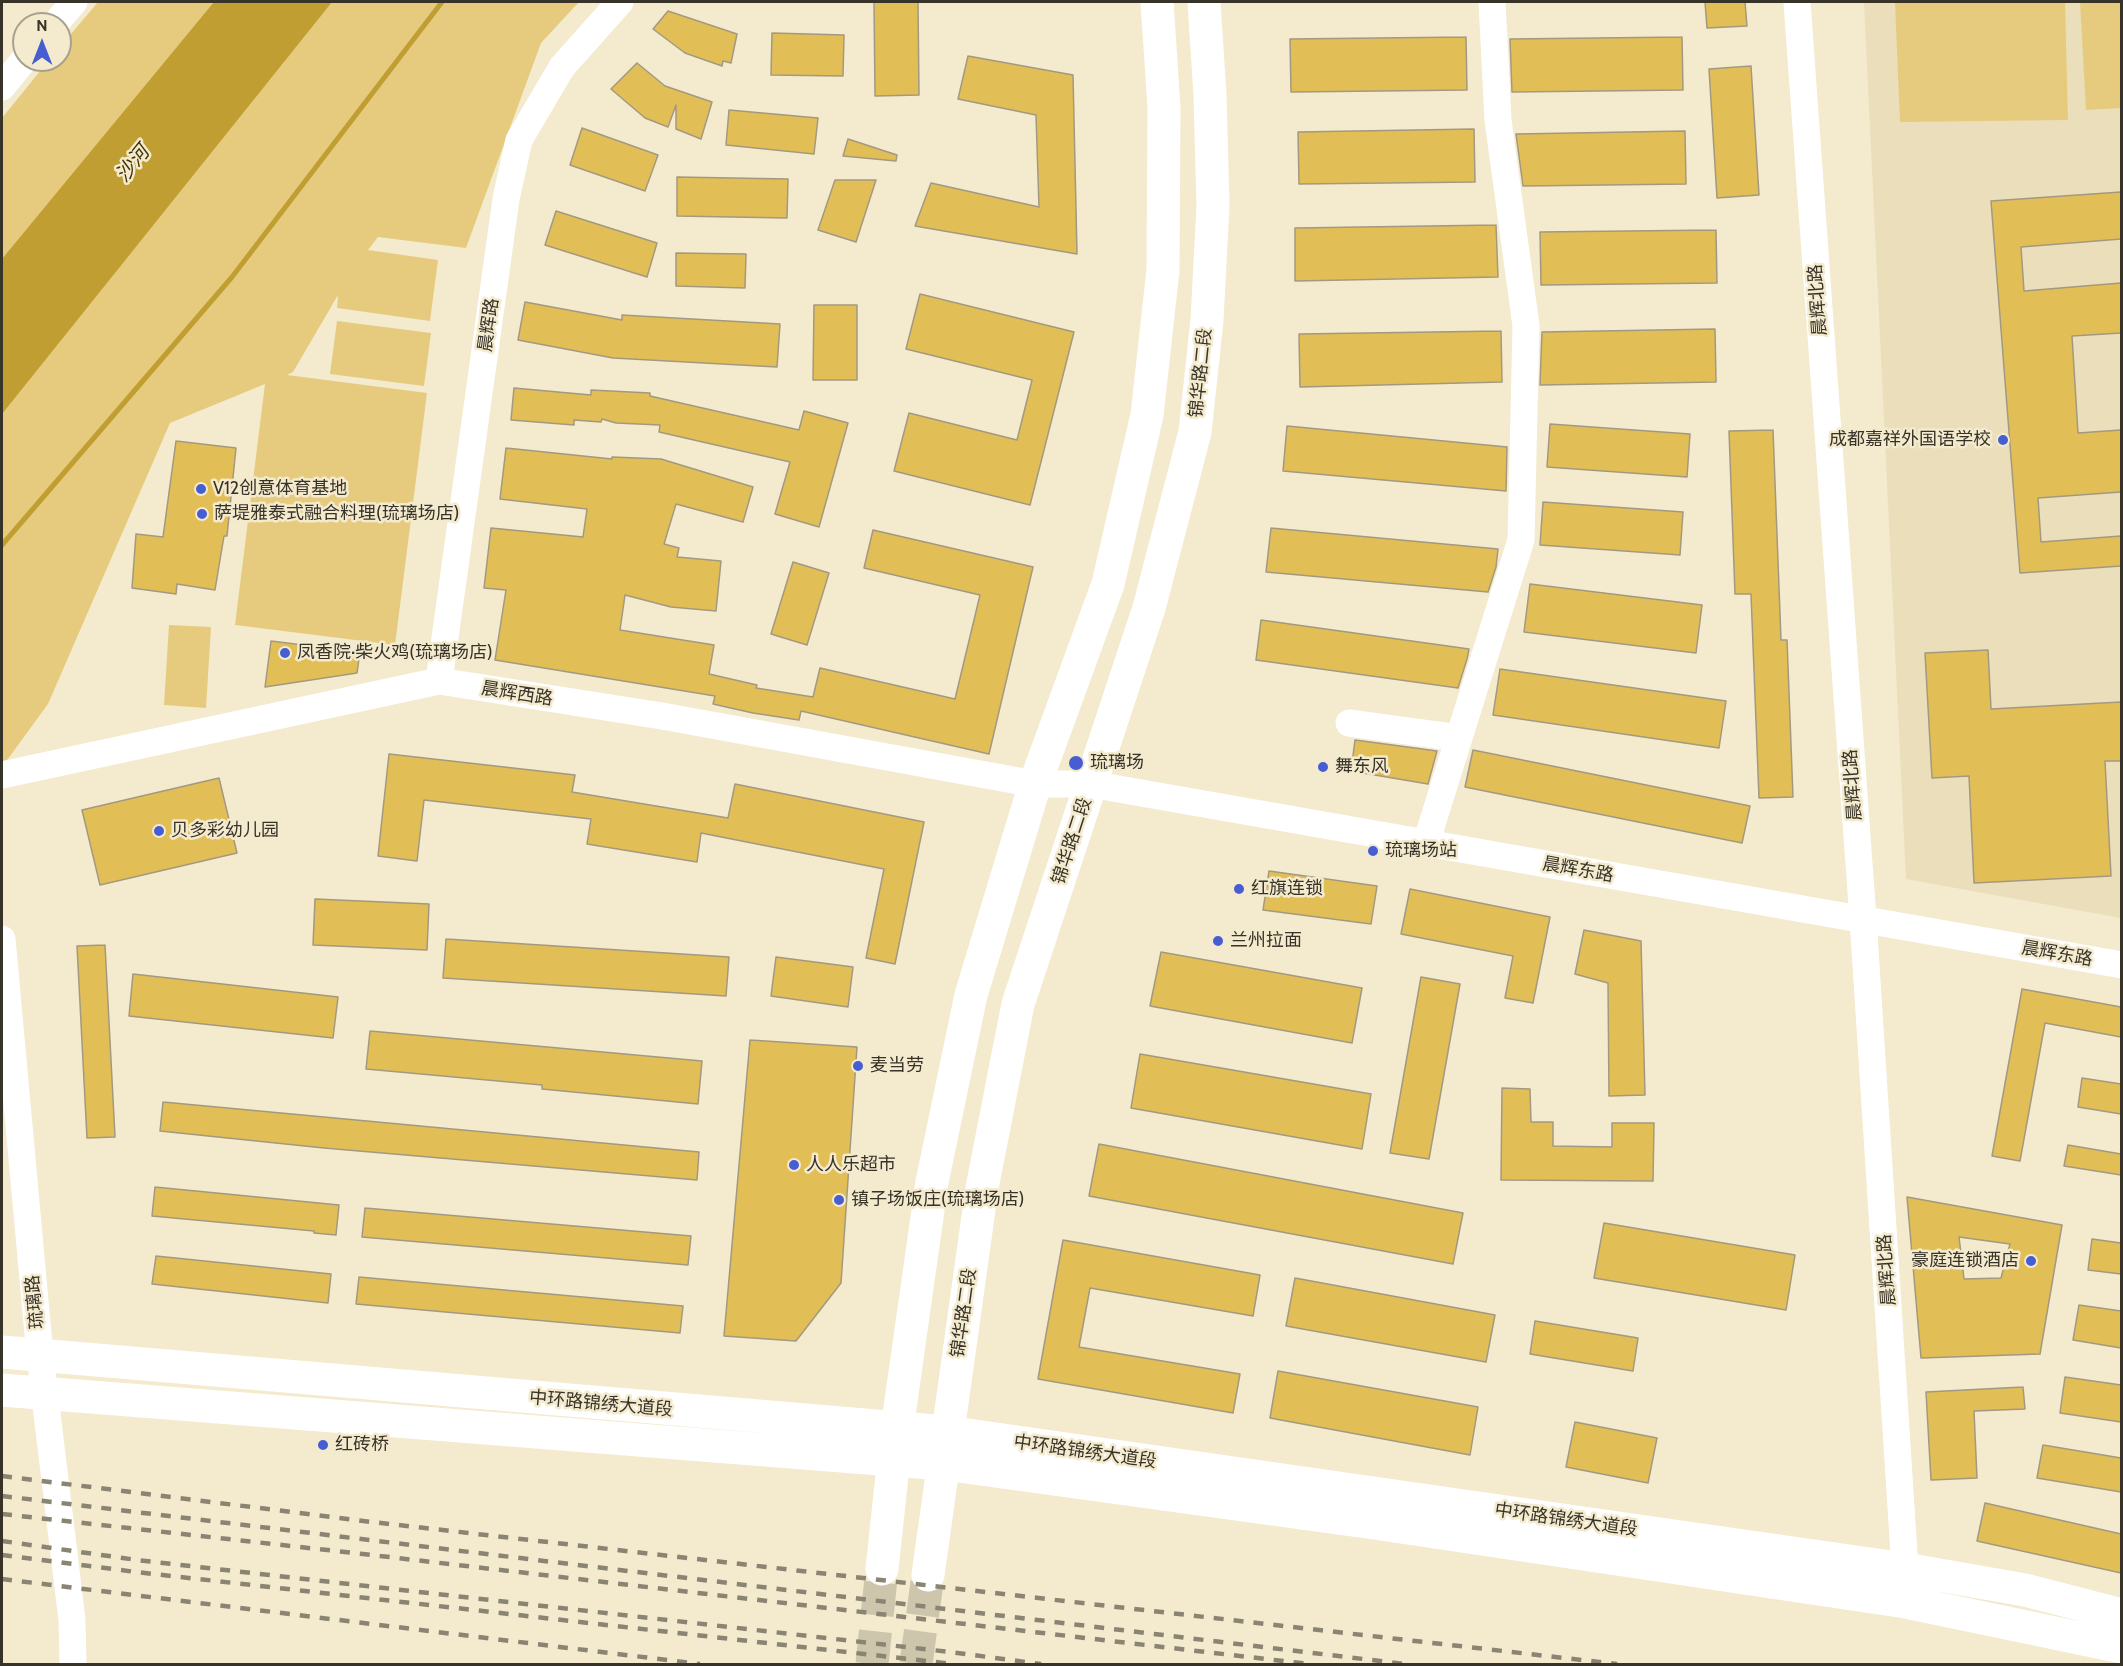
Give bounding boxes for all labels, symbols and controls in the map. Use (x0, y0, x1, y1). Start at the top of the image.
north arrow (12, 12, 72, 72)
text: N (36, 16, 48, 35)
water label: 沙河 (111, 141, 155, 187)
street label: 晨辉北路 (1805, 263, 1831, 337)
street label: 晨辉路 (475, 297, 503, 353)
street label: 锦华路二段 (1186, 327, 1216, 419)
place label: 成都嘉祥外国语学校 (1829, 429, 1991, 451)
marker: 成都嘉祥外国语学校 (1996, 433, 2010, 447)
place label: V12创意体育基地 (213, 478, 347, 500)
marker: V12创意体育基地 (194, 482, 208, 496)
place label: 萨堤雅泰式融合料理(琉璃场店) (214, 503, 459, 525)
marker: 萨堤雅泰式融合料理(琉璃场店) (195, 507, 209, 521)
place label: 凤香院·柴火鸡(琉璃场店) (297, 642, 493, 664)
marker: 凤香院·柴火鸡(琉璃场店) (278, 646, 292, 660)
street label: 晨辉西路 (480, 678, 554, 710)
street label: 晨辉北路 (1840, 748, 1866, 822)
place label: 琉璃场 (1090, 752, 1144, 774)
marker: 琉璃场 (1067, 754, 1085, 772)
place label: 舞东风 (1335, 756, 1389, 778)
marker: 舞东风 (1316, 760, 1330, 774)
street label: 锦华路二段 (1048, 795, 1096, 887)
place label: 贝多彩幼儿园 (171, 820, 279, 842)
marker: 贝多彩幼儿园 (152, 824, 166, 838)
place label: 琉璃场站 (1385, 840, 1457, 862)
marker: 琉璃场站 (1366, 844, 1380, 858)
street label: 晨辉东路 (1541, 853, 1615, 887)
place label: 红旗连锁 (1251, 878, 1323, 900)
marker: 红旗连锁 (1232, 882, 1246, 896)
place label: 兰州拉面 (1230, 930, 1302, 952)
marker: 兰州拉面 (1211, 934, 1225, 948)
street label: 晨辉东路 (2020, 937, 2094, 971)
place label: 麦当劳 (870, 1055, 924, 1077)
marker: 麦当劳 (851, 1059, 865, 1073)
place label: 人人乐超市 (806, 1154, 896, 1176)
marker: 人人乐超市 (787, 1158, 801, 1172)
place label: 镇子场饭庄(琉璃场店) (851, 1189, 1024, 1211)
marker: 镇子场饭庄(琉璃场店) (832, 1193, 846, 1207)
street label: 晨辉北路 (1874, 1233, 1900, 1307)
place label: 豪庭连锁酒店 (1911, 1250, 2019, 1272)
marker: 豪庭连锁酒店 (2024, 1254, 2038, 1268)
street label: 锦华路二段 (947, 1267, 981, 1359)
street label: 琉璃路 (22, 1274, 48, 1330)
street label: 中环路锦绣大道段 (528, 1387, 674, 1421)
street label: 中环路锦绣大道段 (1012, 1431, 1158, 1473)
place label: 红砖桥 (335, 1434, 389, 1456)
marker: 红砖桥 (316, 1438, 330, 1452)
street label: 中环路锦绣大道段 (1493, 1499, 1639, 1541)

